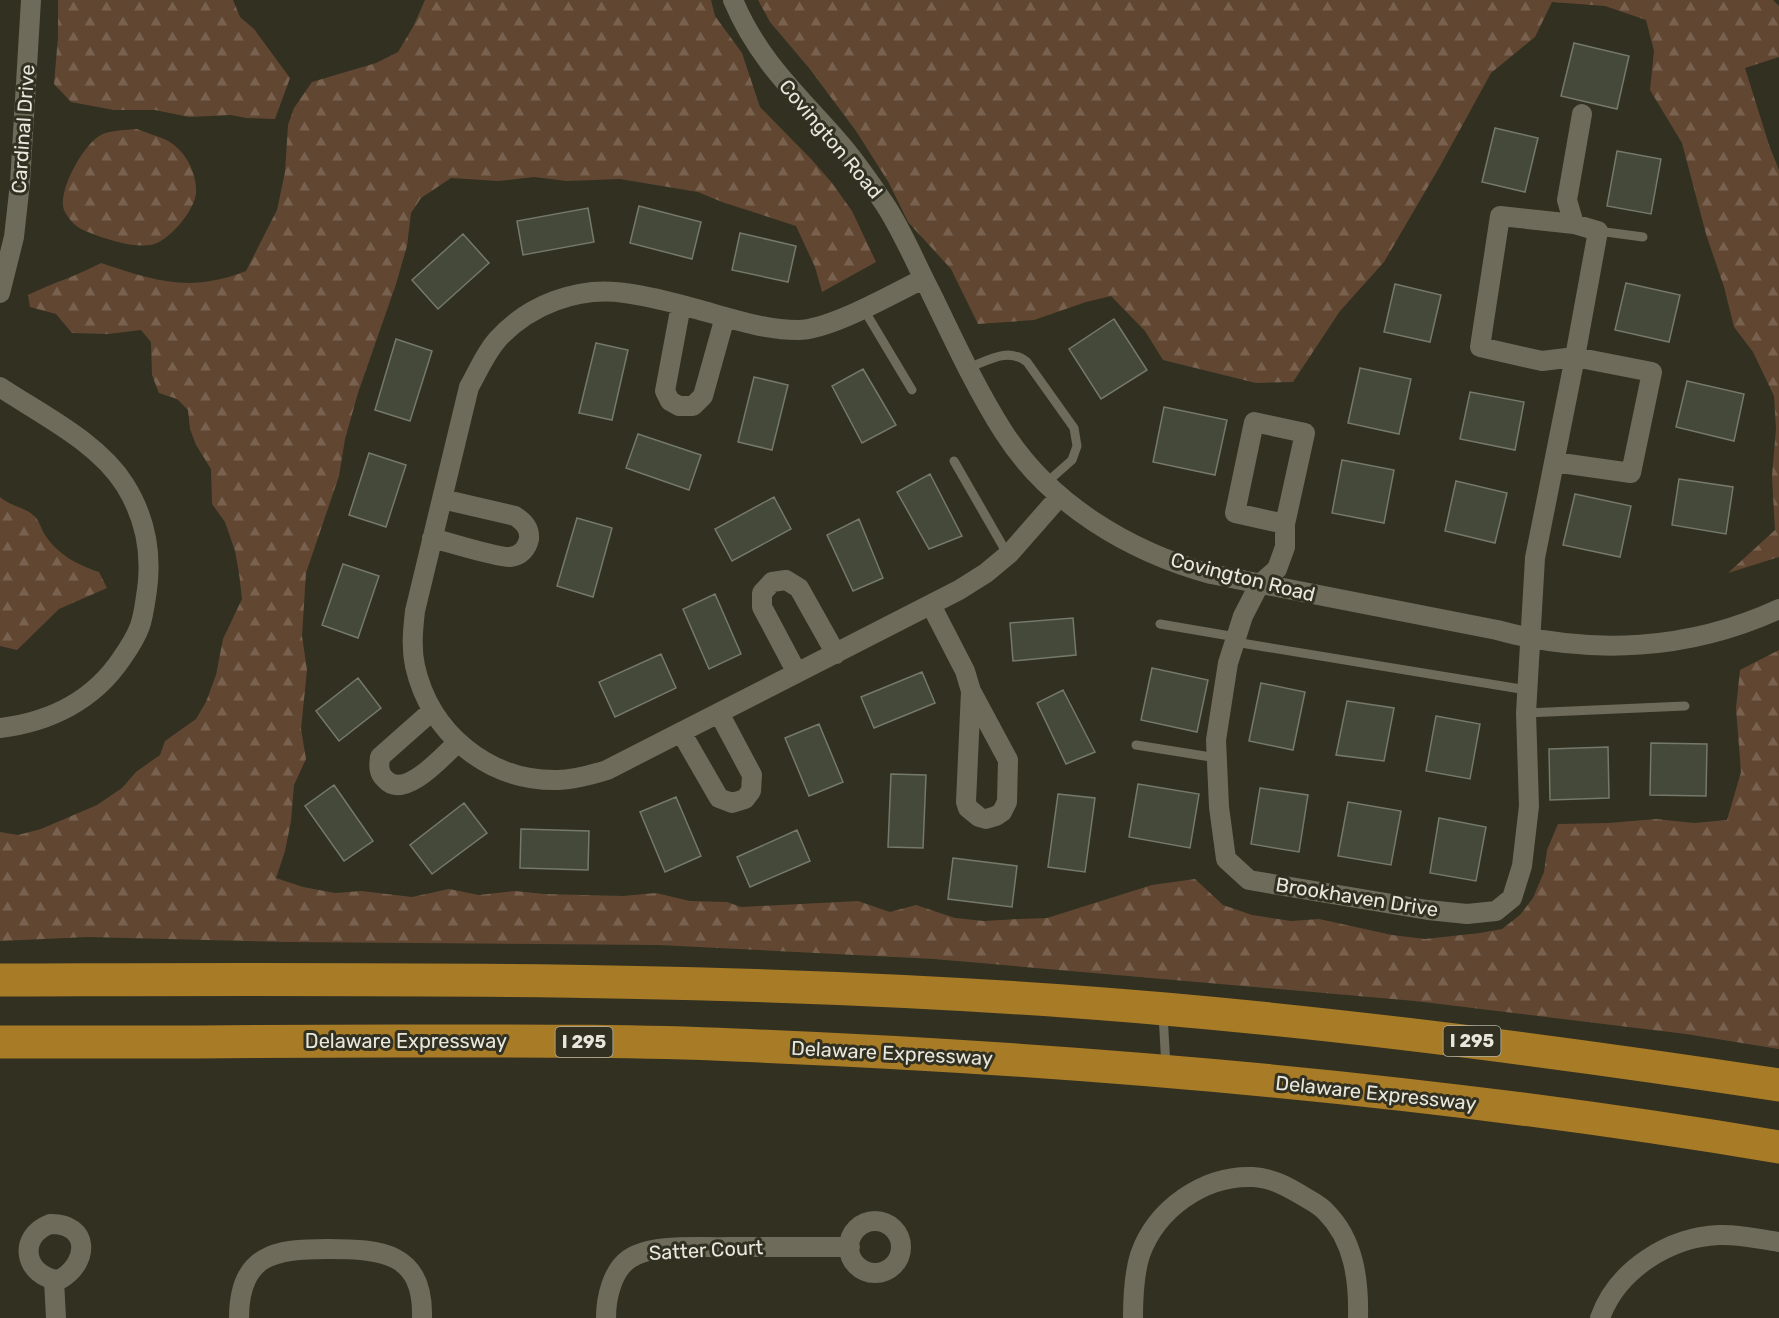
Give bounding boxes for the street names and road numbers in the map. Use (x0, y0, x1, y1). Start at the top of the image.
street label: Cardinal Drive (7, 64, 39, 194)
street label: Covington Road (774, 75, 888, 203)
street label: Covington Road (1168, 547, 1318, 607)
street label: Brookhaven Drive (1274, 872, 1440, 922)
road number: I 295 (1444, 1026, 1500, 1056)
road number: I 295 (556, 1027, 612, 1057)
street label: Delaware Expressway (305, 1029, 507, 1053)
street label: Delaware Expressway (790, 1036, 994, 1070)
street label: Delaware Expressway (1274, 1070, 1478, 1116)
street label: Satter Court (648, 1235, 764, 1265)

